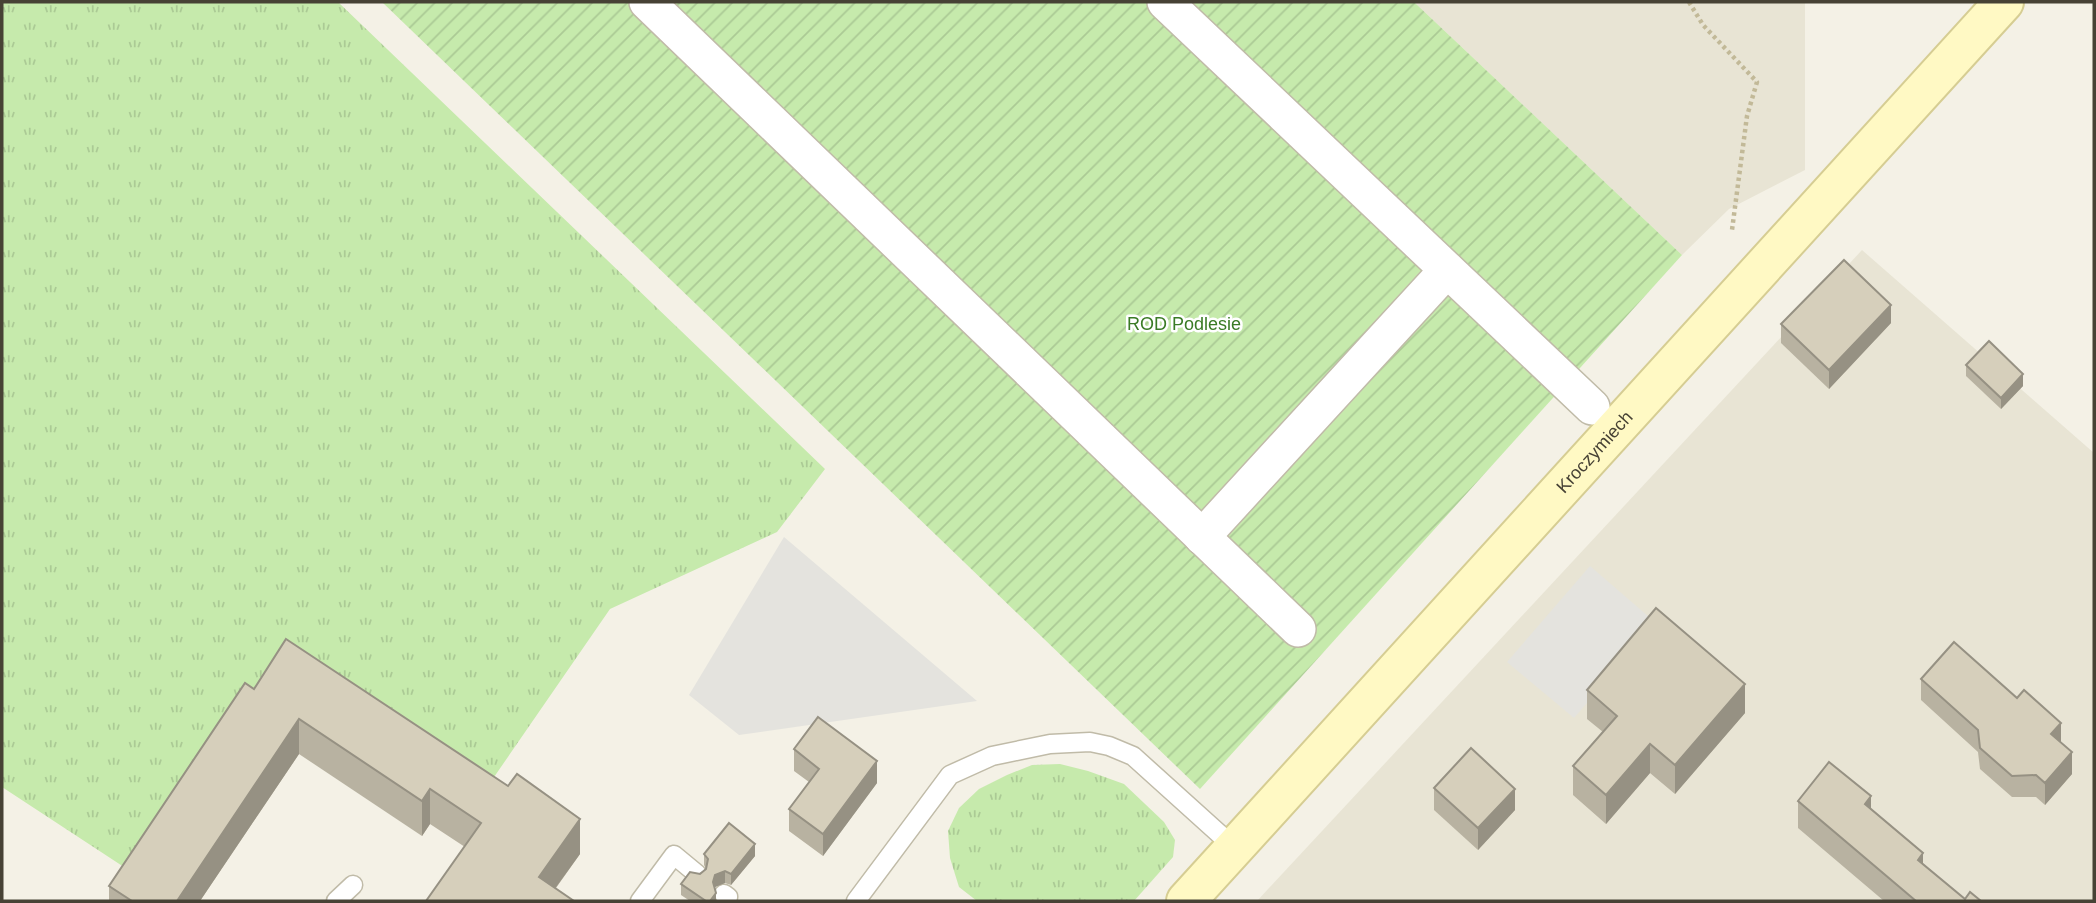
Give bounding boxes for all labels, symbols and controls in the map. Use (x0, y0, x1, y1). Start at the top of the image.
park label: ROD Podlesie (1127, 314, 1241, 334)
street label: Kroczymiech (1552, 407, 1637, 497)

